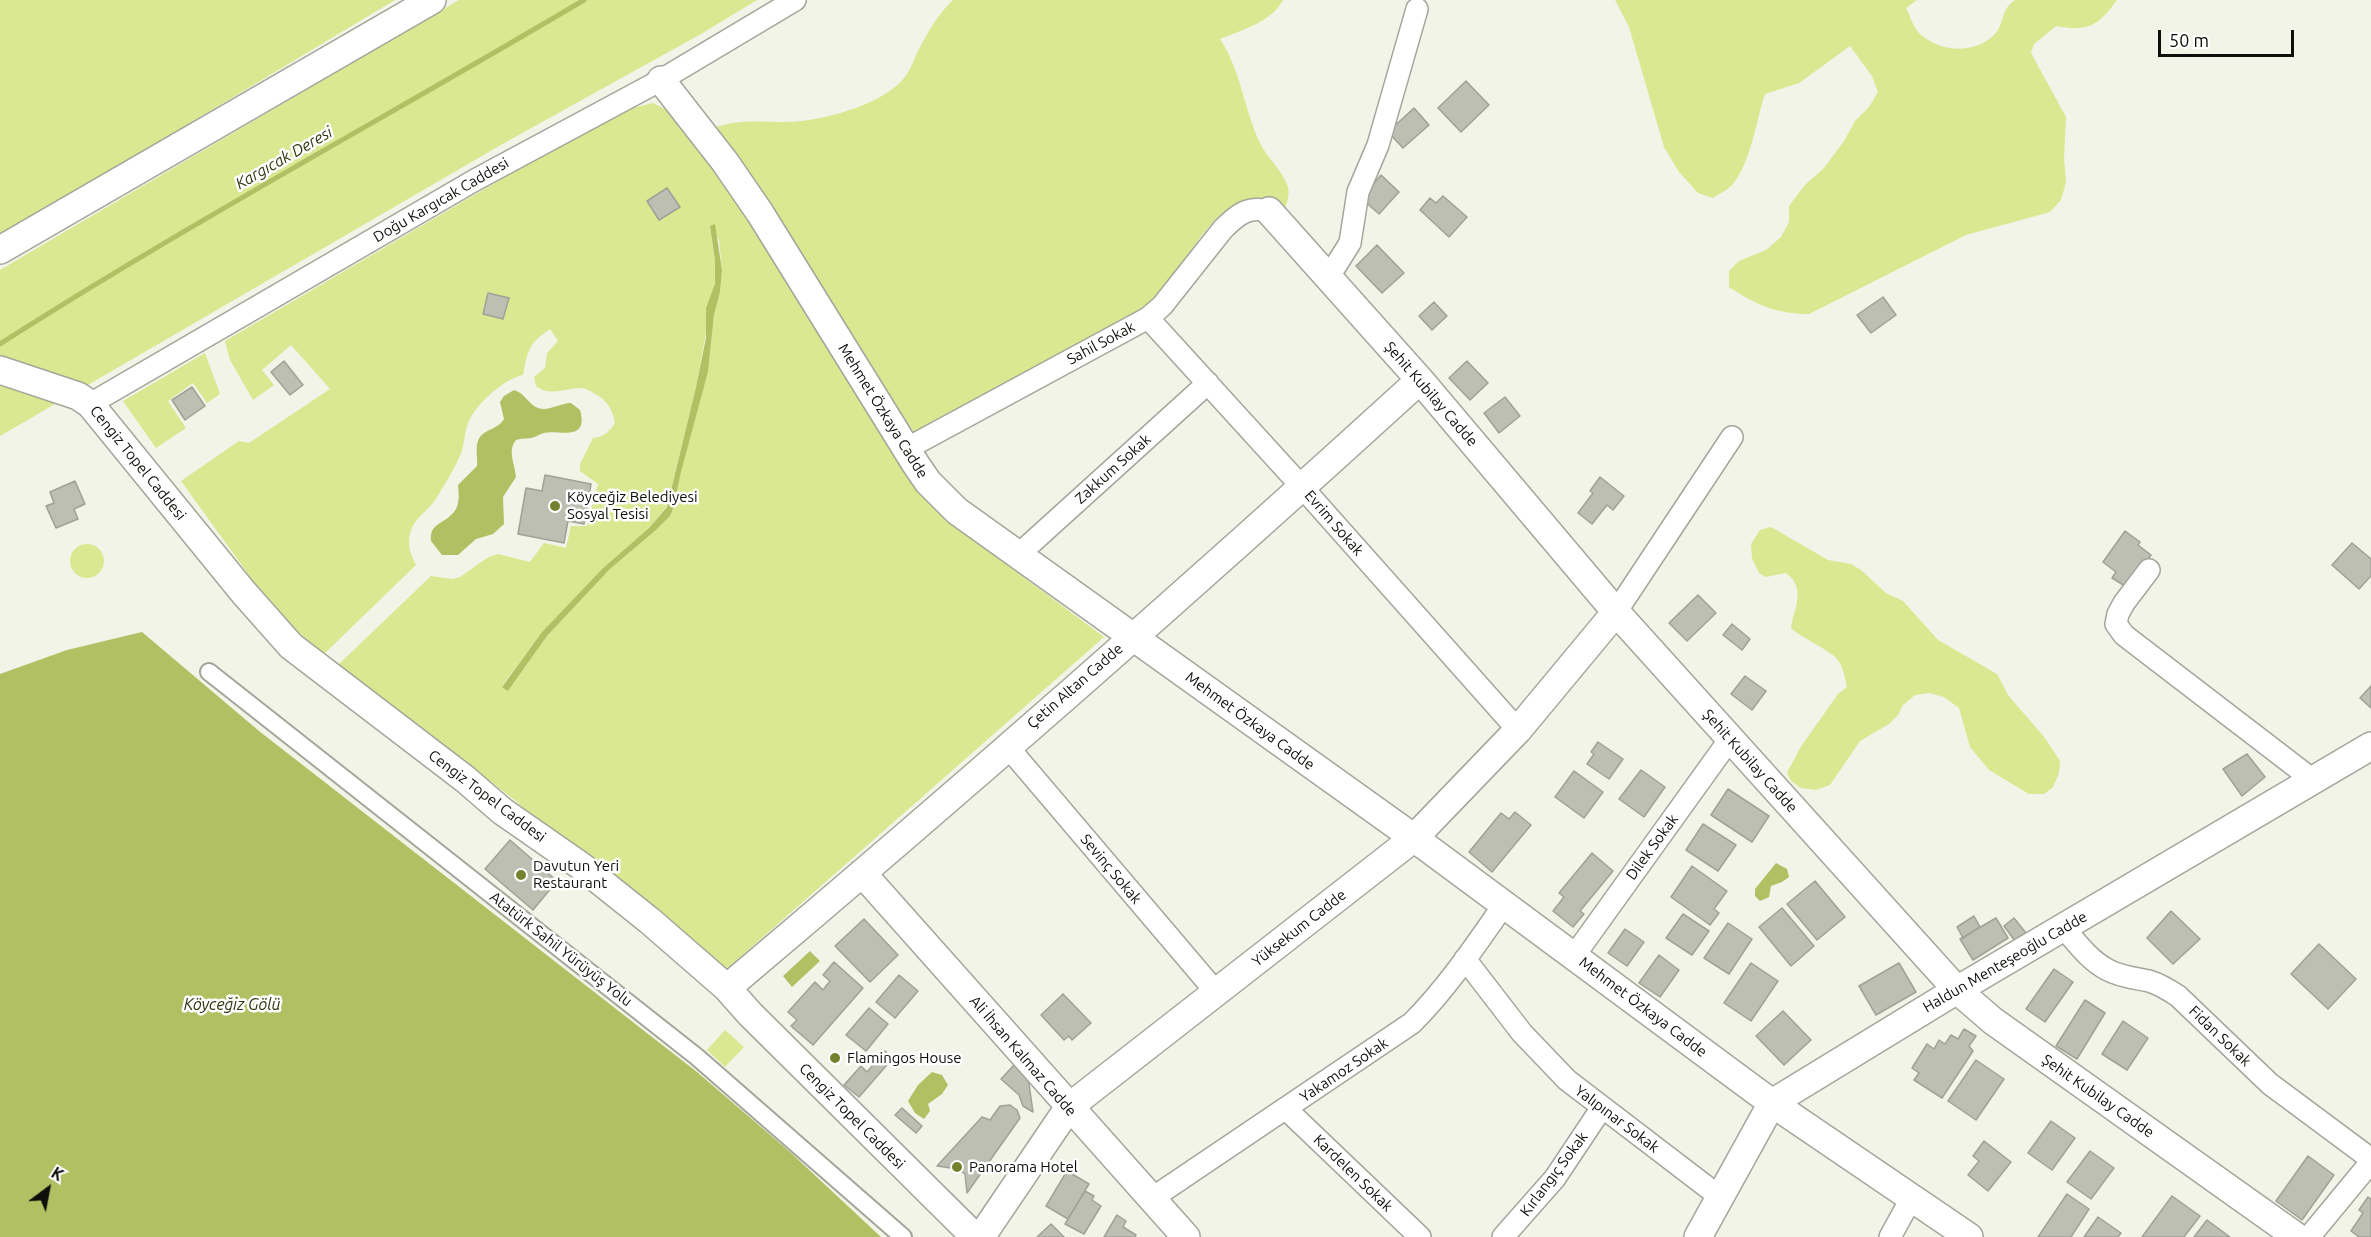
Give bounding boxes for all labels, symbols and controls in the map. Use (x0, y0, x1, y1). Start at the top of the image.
scale bar (2161, 18, 2298, 56)
text: 50 m (2169, 30, 2209, 50)
water label: Kargıcak Deresi (232, 123, 336, 193)
street label: Doğu Kargıcak Caddesi (370, 154, 512, 246)
street label: Sahil Sokak (1064, 318, 1138, 368)
street label: Şehit Kubilay Cadde (1381, 338, 1481, 450)
street label: Mehmet Özkaya Cadde (834, 340, 932, 482)
street label: Cengiz Topel Caddesi (86, 402, 190, 524)
street label: Zakkum Sokak (1071, 430, 1155, 508)
street label: Evrim Sokak (1301, 487, 1367, 559)
place label: Köyceğiz Belediyesi Sosyal Tesisi (567, 488, 698, 523)
marker: Köyceğiz Belediyesi Sosyal Tesisi (548, 499, 562, 513)
street label: Çetin Altan Cadde (1023, 640, 1127, 732)
street label: Mehmet Özkaya Cadde (1182, 668, 1318, 774)
street label: Şehit Kubilay Cadde (1699, 706, 1801, 816)
street label: Cengiz Topel Caddesi (425, 746, 549, 846)
street label: Dilek Sokak (1622, 811, 1682, 883)
street label: Sevinç Sokak (1077, 830, 1145, 908)
place label: Davutun Yeri Restaurant (533, 857, 619, 892)
marker: Davutun Yeri Restaurant (514, 868, 528, 882)
street label: Yüksekum Cadde (1248, 886, 1350, 970)
street label: Atatürk Sahil Yürüyüş Yolu (486, 888, 636, 1010)
street label: Haldun Menteşeoğlu Cadde (1920, 908, 2090, 1016)
street label: Mehmet Özkaya Cadde (1576, 953, 1710, 1061)
street label: Ali İhsan Kalmaz Cadde (966, 992, 1080, 1120)
water label: Köyceğiz Gölü (184, 995, 280, 1015)
street label: Fidan Sokak (2185, 1002, 2255, 1070)
street label: Yakamoz Sokak (1296, 1034, 1392, 1106)
place label: Flamingos House (847, 1049, 962, 1067)
marker: Flamingos House (828, 1051, 842, 1065)
street label: Şehit Kubilay Cadde (2038, 1051, 2158, 1141)
street label: Cengiz Topel Caddesi (795, 1059, 909, 1173)
street label: Yalıpınar Sokak (1571, 1081, 1663, 1157)
street label: Kırlangıç Sokak (1516, 1128, 1592, 1220)
street label: Kardelen Sokak (1310, 1131, 1396, 1215)
place label: Panorama Hotel (969, 1158, 1078, 1176)
north arrow (18, 1159, 78, 1219)
marker: Panorama Hotel (950, 1160, 964, 1174)
text: K (48, 1163, 67, 1184)

